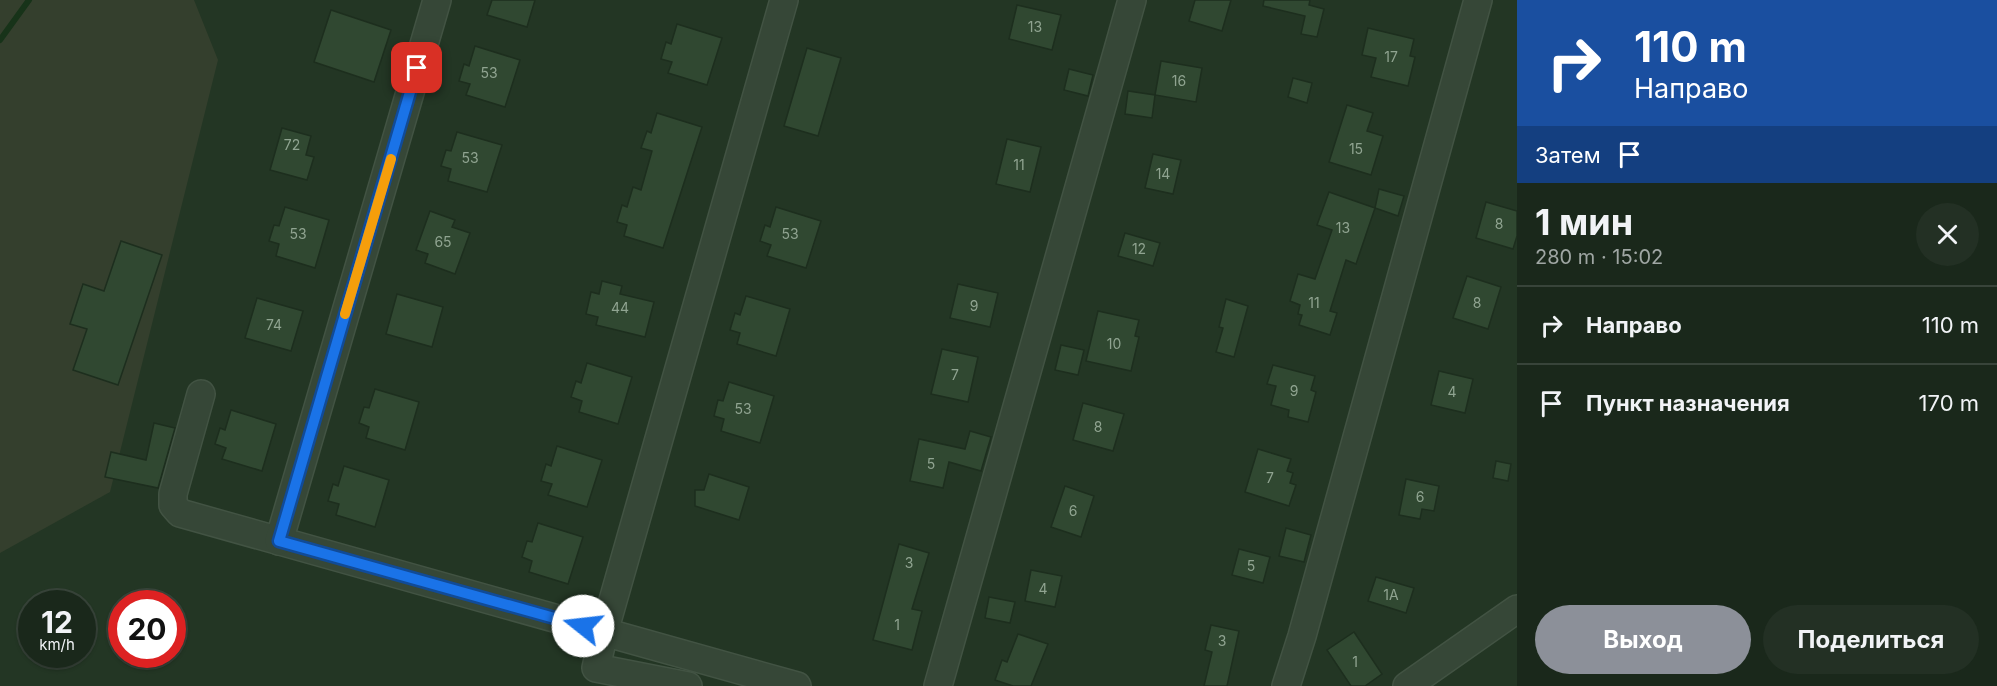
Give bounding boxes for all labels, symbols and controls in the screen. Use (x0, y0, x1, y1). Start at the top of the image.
house number: 13 (1028, 18, 1042, 35)
text: 110 m (1634, 21, 1747, 72)
icon: right (1535, 24, 1613, 102)
pin (391, 42, 442, 93)
house number: 17 (1384, 48, 1398, 65)
icon: arrive (400, 51, 433, 84)
house number: 53 (480, 64, 498, 81)
house number: 16 (1172, 72, 1186, 89)
text: Направо (1634, 72, 1749, 105)
house number: 72 (284, 136, 300, 153)
icon: arrive (1613, 138, 1646, 171)
house number: 15 (1349, 140, 1363, 157)
text: Затем (1535, 142, 1601, 168)
house number: 53 (461, 149, 479, 166)
house number: 11 (1013, 156, 1025, 173)
house number: 14 (1156, 165, 1170, 182)
text: 1 мин (1535, 200, 1633, 244)
button: close (1916, 203, 1979, 266)
house number: 8 (1495, 215, 1503, 232)
house number: 13 (1336, 219, 1350, 236)
house number: 53 (289, 225, 307, 242)
house number: 53 (781, 225, 799, 242)
house number: 65 (434, 233, 452, 250)
house number: 12 (1132, 240, 1146, 257)
text: 280 m · 15:02 (1535, 245, 1663, 269)
house number: 11 (1308, 294, 1320, 311)
house number: 8 (1473, 294, 1481, 311)
house number: 9 (970, 297, 978, 314)
house number: 44 (611, 299, 629, 316)
icon: right (1535, 309, 1568, 342)
text: Направо (1586, 312, 1682, 338)
text: 110 m (1922, 312, 1979, 338)
house number: 74 (266, 316, 282, 333)
house number: 10 (1107, 335, 1121, 352)
house number: 7 (951, 366, 959, 383)
house number: 9 (1290, 382, 1298, 399)
house number: 4 (1447, 383, 1457, 400)
icon: arrive (1535, 387, 1568, 420)
text: Пункт назначения (1586, 390, 1790, 416)
text: 170 m (1919, 390, 1979, 416)
house number: 53 (734, 400, 752, 417)
house number: 8 (1094, 418, 1102, 435)
house number: 5 (927, 455, 935, 472)
house number: 7 (1266, 469, 1274, 486)
house number: 6 (1416, 488, 1424, 505)
house number: 6 (1069, 502, 1077, 519)
house number: 3 (905, 554, 913, 571)
house number: 5 (1247, 557, 1255, 574)
house number: 4 (1038, 580, 1048, 597)
house number: 1А (1383, 586, 1399, 603)
speed limit sign: 20 (108, 590, 186, 668)
position arrow (551, 594, 615, 658)
text: 12 (41, 604, 73, 640)
button: Выход (1535, 605, 1751, 674)
button: Поделиться (1763, 605, 1979, 674)
house number: 1 (894, 616, 900, 633)
house number: 3 (1218, 632, 1226, 649)
text: km/h (39, 635, 75, 654)
house number: 1 (1352, 653, 1358, 670)

